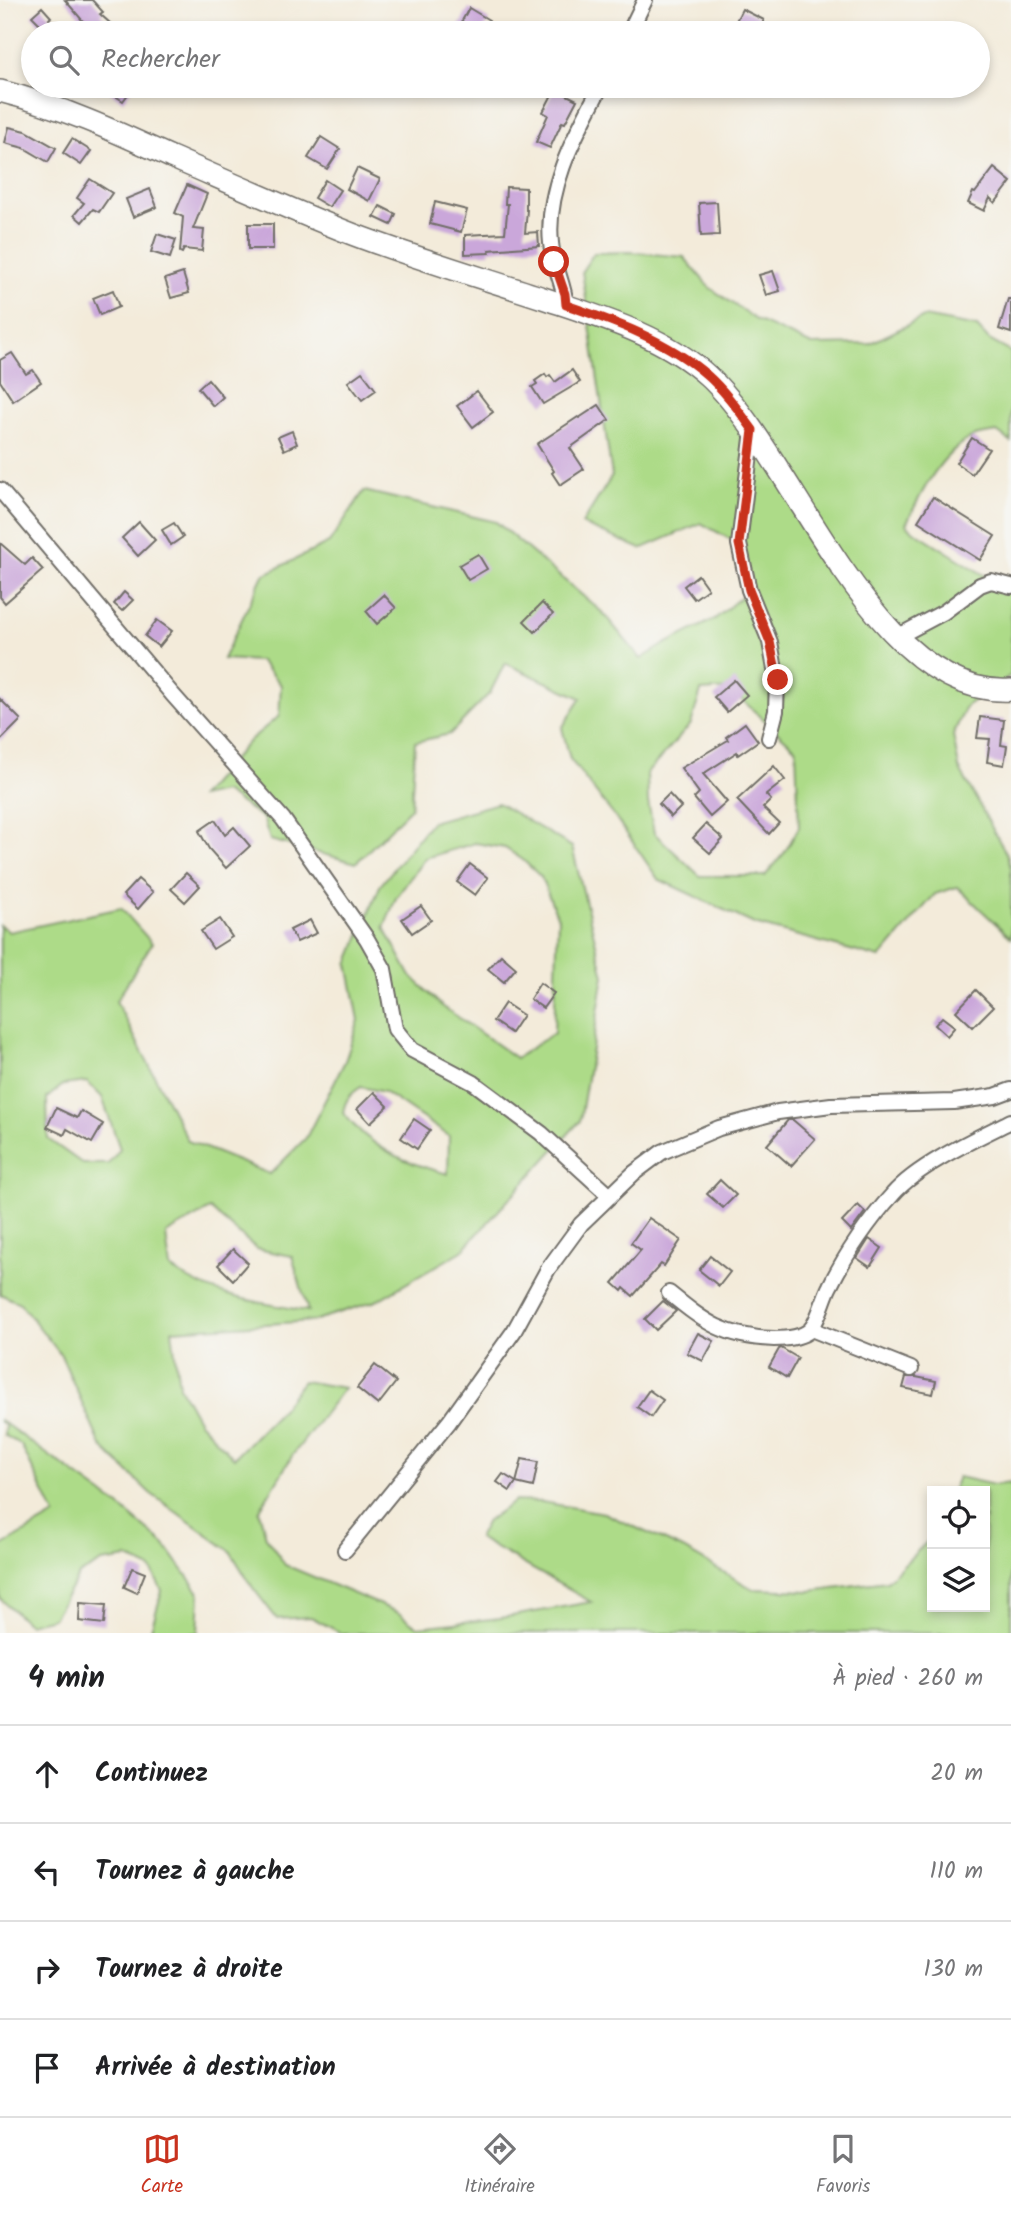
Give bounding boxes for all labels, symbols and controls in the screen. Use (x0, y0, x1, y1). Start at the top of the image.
search box (21, 21, 990, 98)
text: Rechercher (101, 39, 220, 81)
icon: search (45, 41, 83, 79)
route start (538, 246, 569, 277)
route end (762, 664, 793, 695)
map controls (927, 1486, 990, 1612)
button: locate (927, 1486, 990, 1549)
button: layers (927, 1549, 990, 1612)
text: 4 min (28, 1655, 105, 1703)
text: À pied · 260 m (832, 1661, 983, 1697)
text: Continuez (95, 1753, 208, 1795)
icon: ahead (28, 1755, 66, 1793)
text: 20 m (931, 1756, 983, 1792)
text: Tournez à gauche (95, 1851, 295, 1893)
icon: left (28, 1853, 66, 1891)
text: 110 m (930, 1854, 983, 1890)
text: Tournez à droite (95, 1949, 283, 1991)
icon: right (28, 1951, 66, 1989)
text: 130 m (924, 1952, 983, 1988)
text: Arrivée à destination (95, 2047, 336, 2089)
icon: arrive (28, 2049, 66, 2087)
tab: Carte (141, 2130, 183, 2202)
tab: Itinéraire (464, 2130, 535, 2202)
tab: Favoris (816, 2130, 870, 2202)

